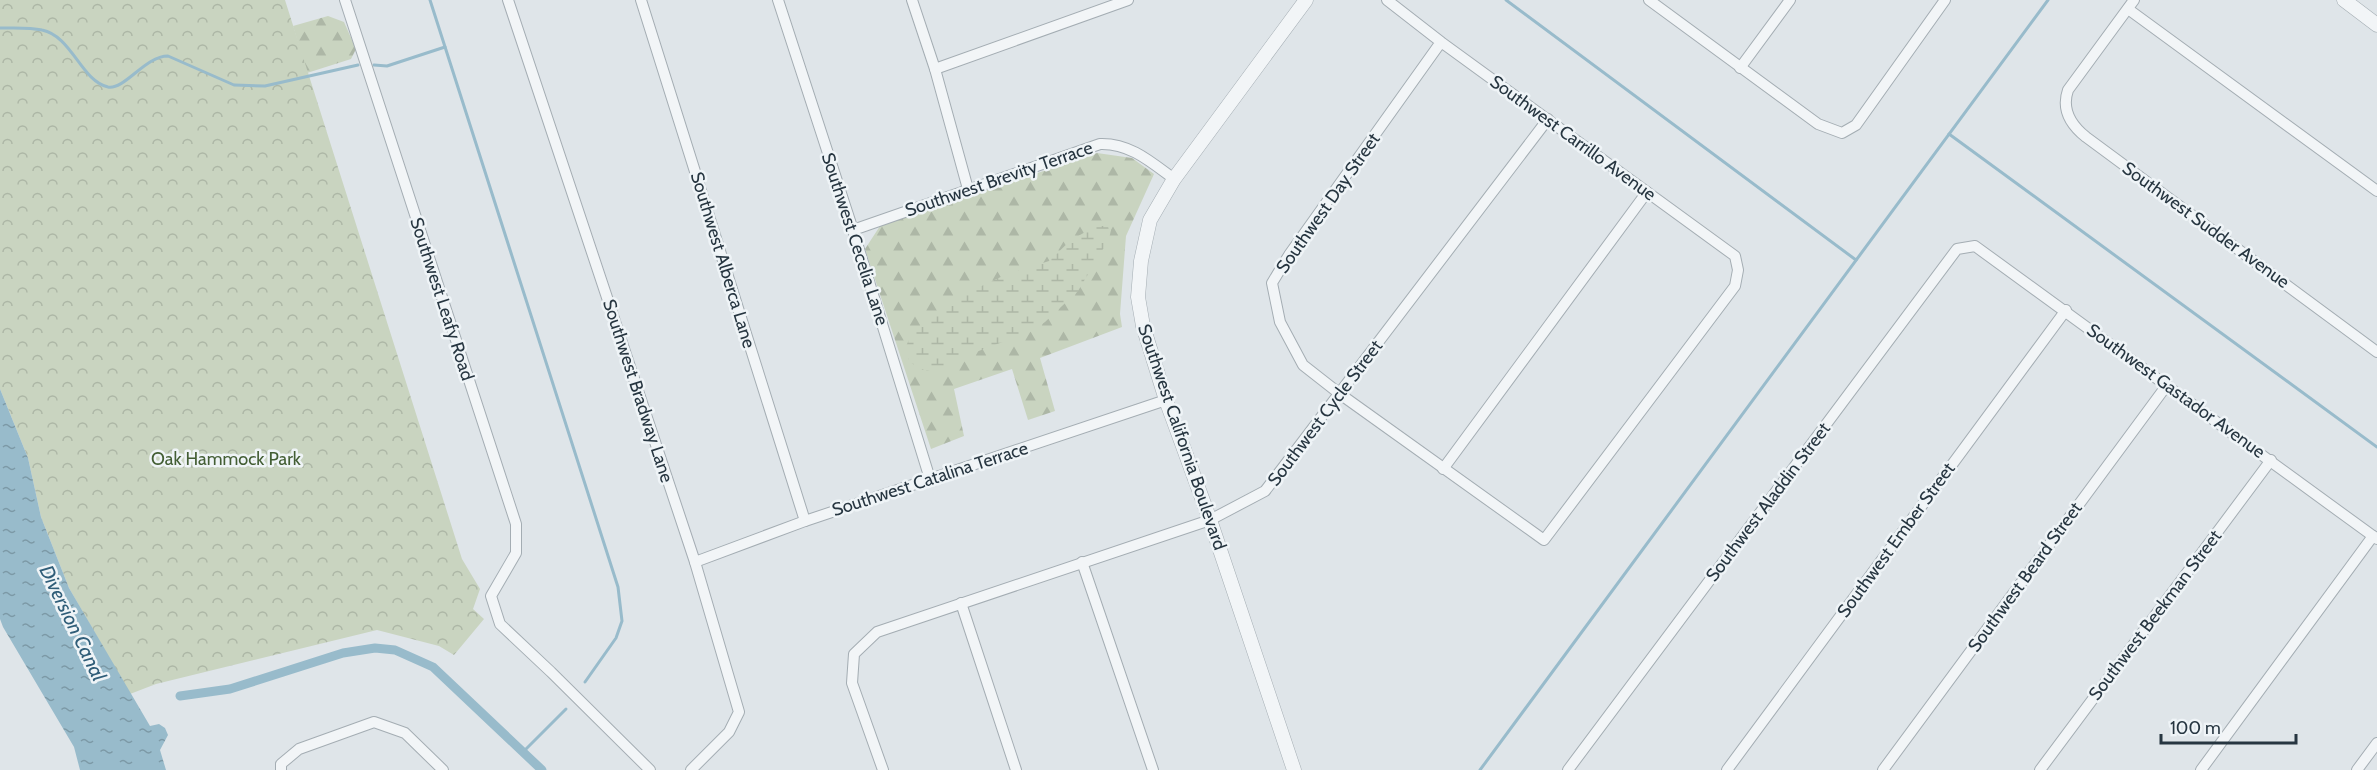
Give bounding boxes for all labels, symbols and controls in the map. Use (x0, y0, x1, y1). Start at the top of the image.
street label: Southwest Carrillo Avenue (1486, 70, 1660, 206)
street label: Southwest Day Street (1271, 129, 1385, 277)
street label: Southwest Brevity Terrace (902, 137, 1096, 221)
street label: Southwest Cecelia Lane (817, 150, 893, 328)
street label: Southwest Sudder Avenue (2118, 157, 2294, 293)
street label: Southwest Alberca Lane (686, 169, 760, 351)
street label: Southwest Leafy Road (405, 215, 479, 383)
street label: Southwest Bradway Lane (598, 297, 678, 485)
street label: Southwest Gastador Avenue (2083, 319, 2269, 463)
street label: Southwest California Boulevard (1133, 321, 1231, 553)
street label: Southwest Cycle Street (1263, 336, 1387, 490)
street label: Southwest Aladdin Street (1701, 418, 1835, 586)
street label: Southwest Catalina Terrace (829, 437, 1031, 521)
park label: Oak Hammock Park (151, 448, 302, 470)
street label: Southwest Ember Street (1832, 458, 1960, 622)
street label: Southwest Beard Street (1963, 498, 2087, 656)
street label: Southwest Beekman Street (2084, 526, 2226, 704)
water label: Diversion Canal (35, 561, 112, 685)
scale bar (2161, 707, 2296, 745)
text: 100 m (2170, 717, 2221, 739)

